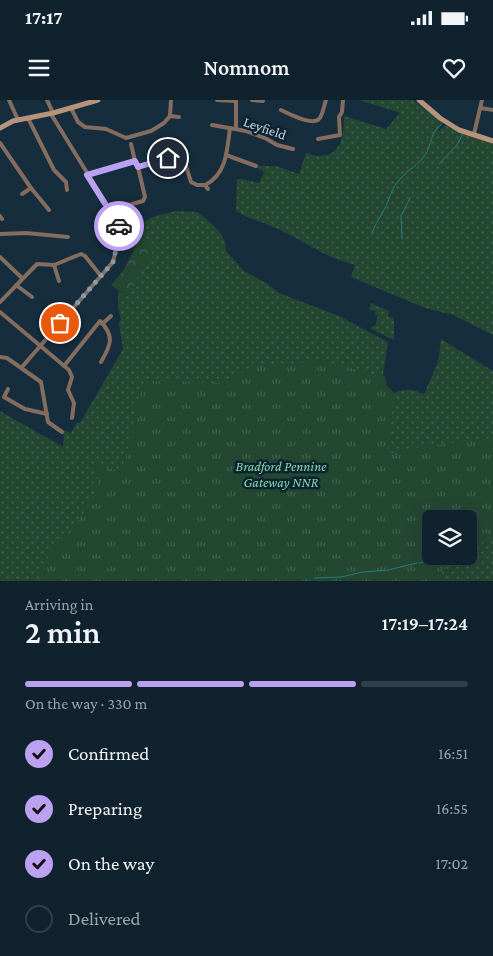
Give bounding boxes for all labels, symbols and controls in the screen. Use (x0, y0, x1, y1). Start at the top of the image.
text: 17:17 (25, 7, 63, 28)
icon: menu (25, 54, 53, 82)
icon: heart (440, 54, 468, 82)
text: Nomnom (204, 55, 289, 80)
street label: Leyfield (241, 113, 289, 143)
pin (147, 137, 189, 179)
icon: home (154, 144, 182, 172)
courier (94, 201, 144, 251)
icon: car (105, 212, 133, 240)
pin (39, 302, 81, 344)
icon: bag (46, 309, 74, 337)
park label: Bradford Pennine Gateway NNR (235, 458, 327, 490)
map controls (422, 510, 477, 565)
button: layers (422, 510, 477, 565)
text: Arriving in (25, 596, 93, 613)
text: 17:19–17:24 (381, 613, 468, 634)
text: 2 min (25, 614, 100, 650)
text: On the way · 330 m (25, 695, 147, 712)
icon: check (25, 740, 53, 768)
text: Confirmed (68, 743, 149, 764)
text: 16:51 (438, 745, 468, 762)
icon: check (25, 795, 53, 823)
text: Preparing (68, 798, 142, 819)
text: 16:55 (436, 800, 468, 817)
icon: check (25, 850, 53, 878)
text: On the way (68, 853, 154, 874)
text: 17:02 (435, 855, 468, 872)
text: Delivered (68, 908, 141, 929)

